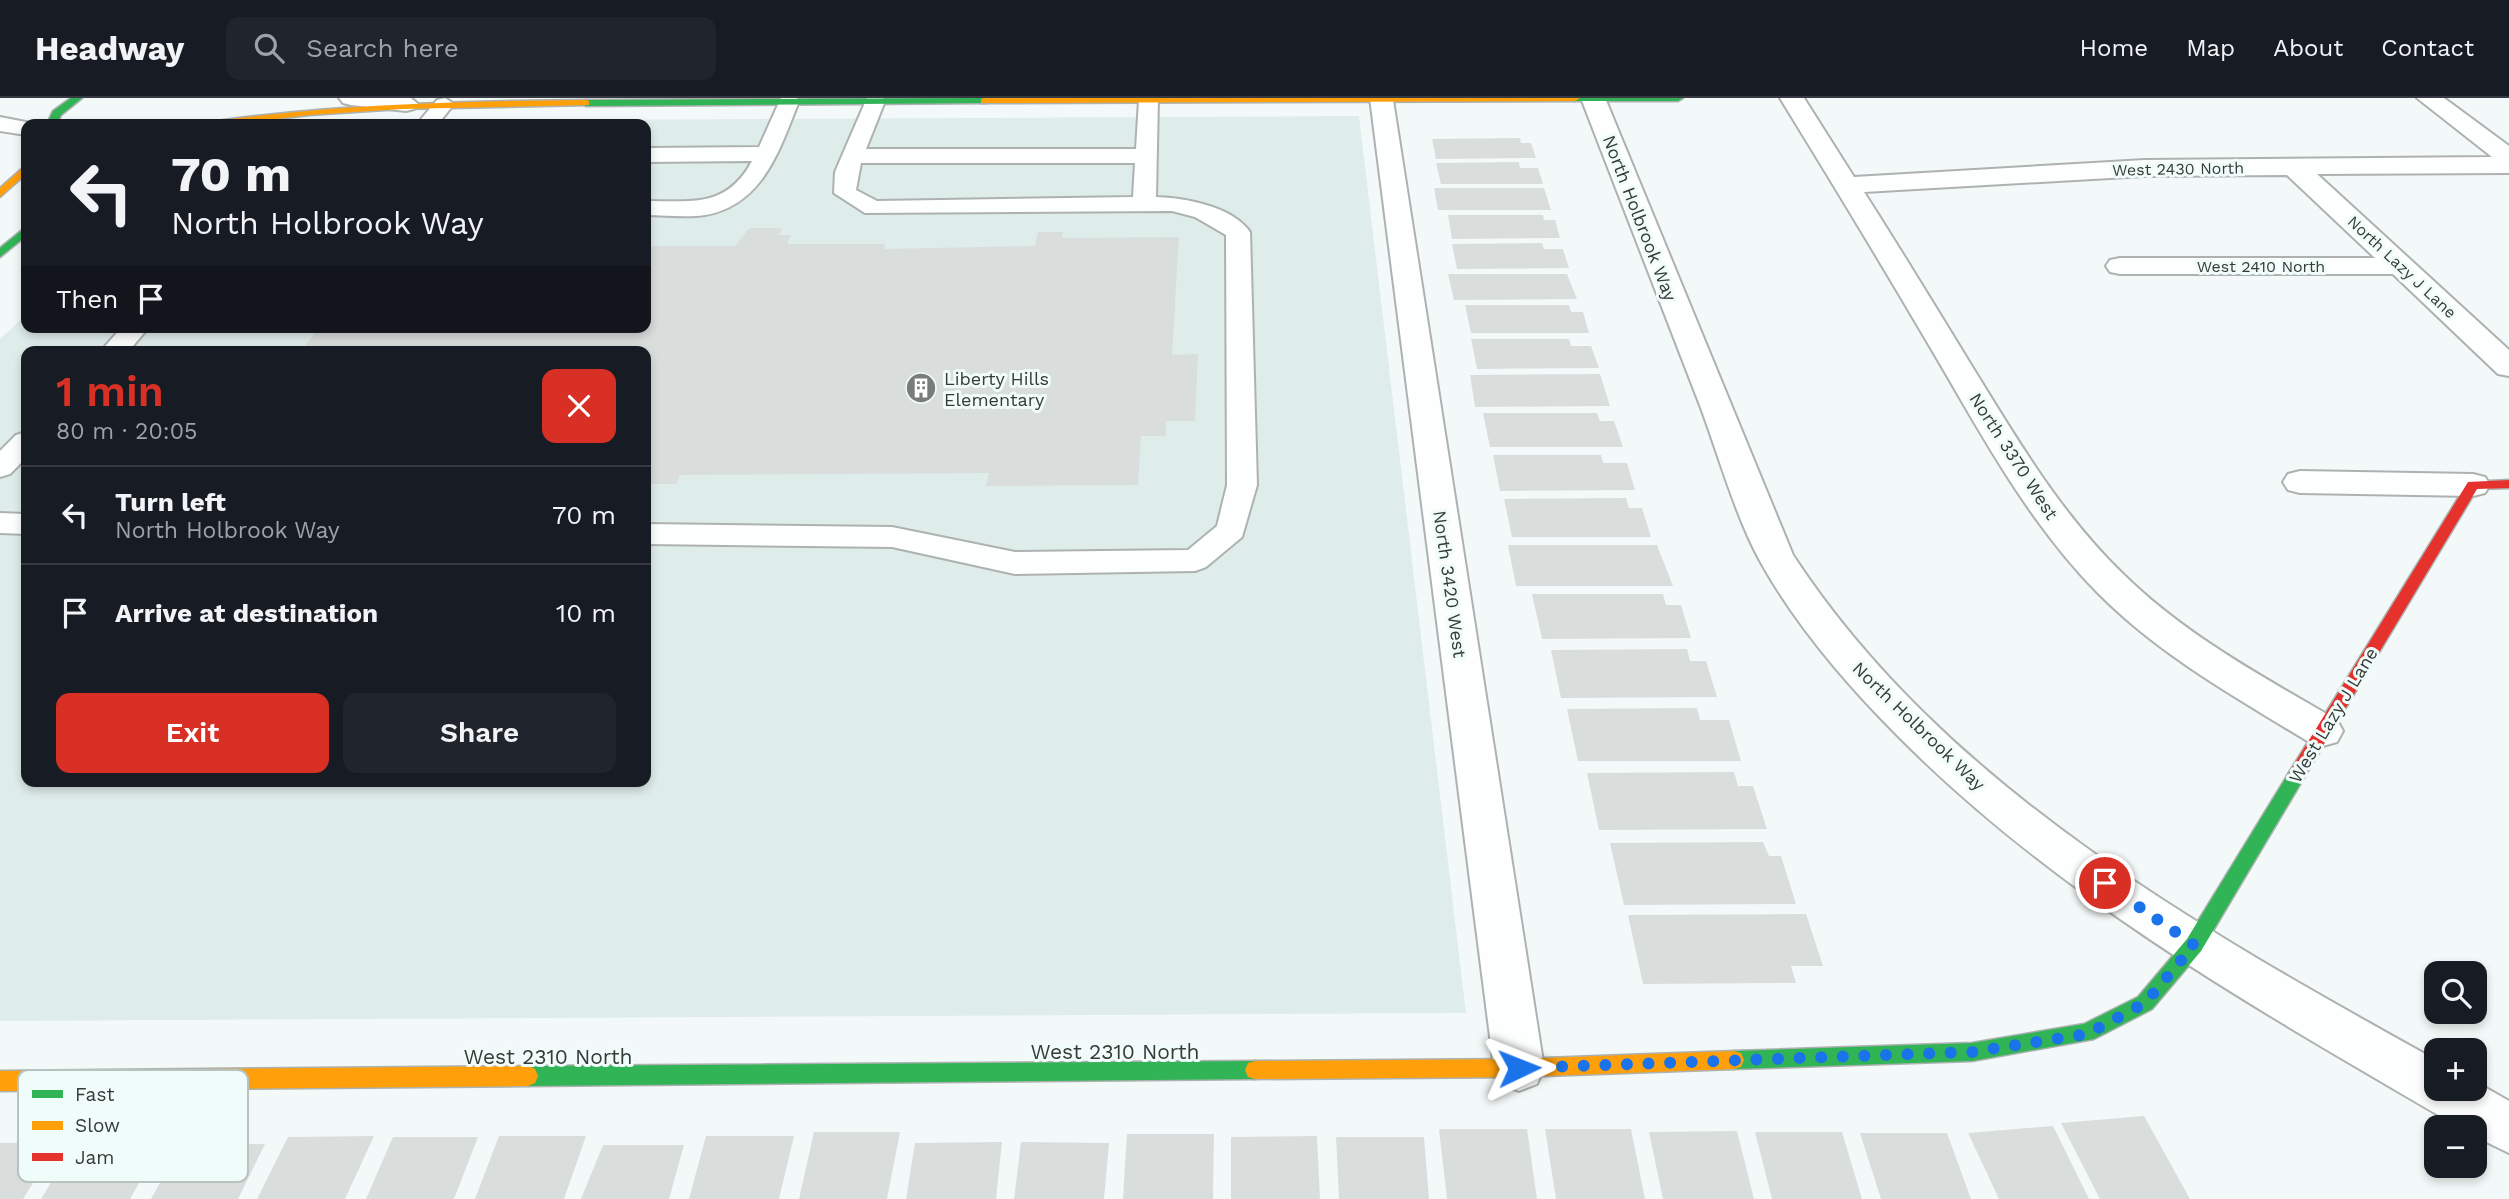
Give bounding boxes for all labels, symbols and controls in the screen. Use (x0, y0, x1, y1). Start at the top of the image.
search box (226, 17, 716, 80)
text: Headway (35, 29, 184, 68)
icon: search (250, 29, 288, 67)
text: Search here (306, 33, 459, 63)
text: Home (2080, 34, 2148, 62)
text: Map (2186, 34, 2235, 62)
text: About (2273, 34, 2343, 62)
text: Contact (2381, 34, 2474, 62)
street label: North Holbrook Way (1599, 132, 1682, 305)
text: 70 m (171, 145, 291, 203)
icon: left (56, 147, 147, 238)
street label: West 2430 North (2112, 158, 2244, 180)
text: North Holbrook Way (171, 204, 484, 242)
street label: North Lazy J Lane (2344, 212, 2460, 322)
street label: West 2410 North (2197, 257, 2325, 276)
icon: arrive (132, 280, 170, 318)
text: Then (56, 284, 118, 314)
text: 1 min (56, 367, 164, 416)
place label: Liberty Hills Elementary (944, 368, 1049, 410)
button: close (542, 369, 616, 443)
building icon: Liberty Hills Elementary (904, 371, 938, 405)
street label: North 3370 West (1965, 389, 2063, 524)
text: 80 m · 20:05 (56, 418, 197, 445)
text: Turn left (115, 487, 226, 517)
icon: left (56, 496, 94, 534)
text: 70 m (552, 500, 616, 530)
street label: North 3420 West (1429, 509, 1471, 659)
text: North Holbrook Way (115, 517, 340, 544)
icon: arrive (56, 594, 94, 632)
text: Arrive at destination (115, 598, 378, 628)
text: 10 m (556, 598, 616, 628)
street label: West Lazy J Lane (2284, 644, 2382, 786)
street label: North Holbrook Way (1848, 657, 1990, 795)
button: Exit (56, 693, 329, 773)
button: Share (343, 693, 616, 773)
pin (2075, 853, 2135, 913)
icon: arrive (2086, 864, 2124, 902)
map controls (2424, 961, 2487, 1178)
button: search (2424, 961, 2487, 1024)
position arrow (1482, 1031, 1556, 1105)
button: + (2424, 1038, 2487, 1101)
street label: West 2310 North (1030, 1039, 1200, 1064)
street label: West 2310 North (463, 1044, 633, 1069)
legend (18, 1070, 248, 1182)
text: Fast (75, 1083, 114, 1106)
text: Slow (75, 1114, 120, 1137)
button: − (2424, 1115, 2487, 1178)
text: Jam (75, 1146, 114, 1169)

